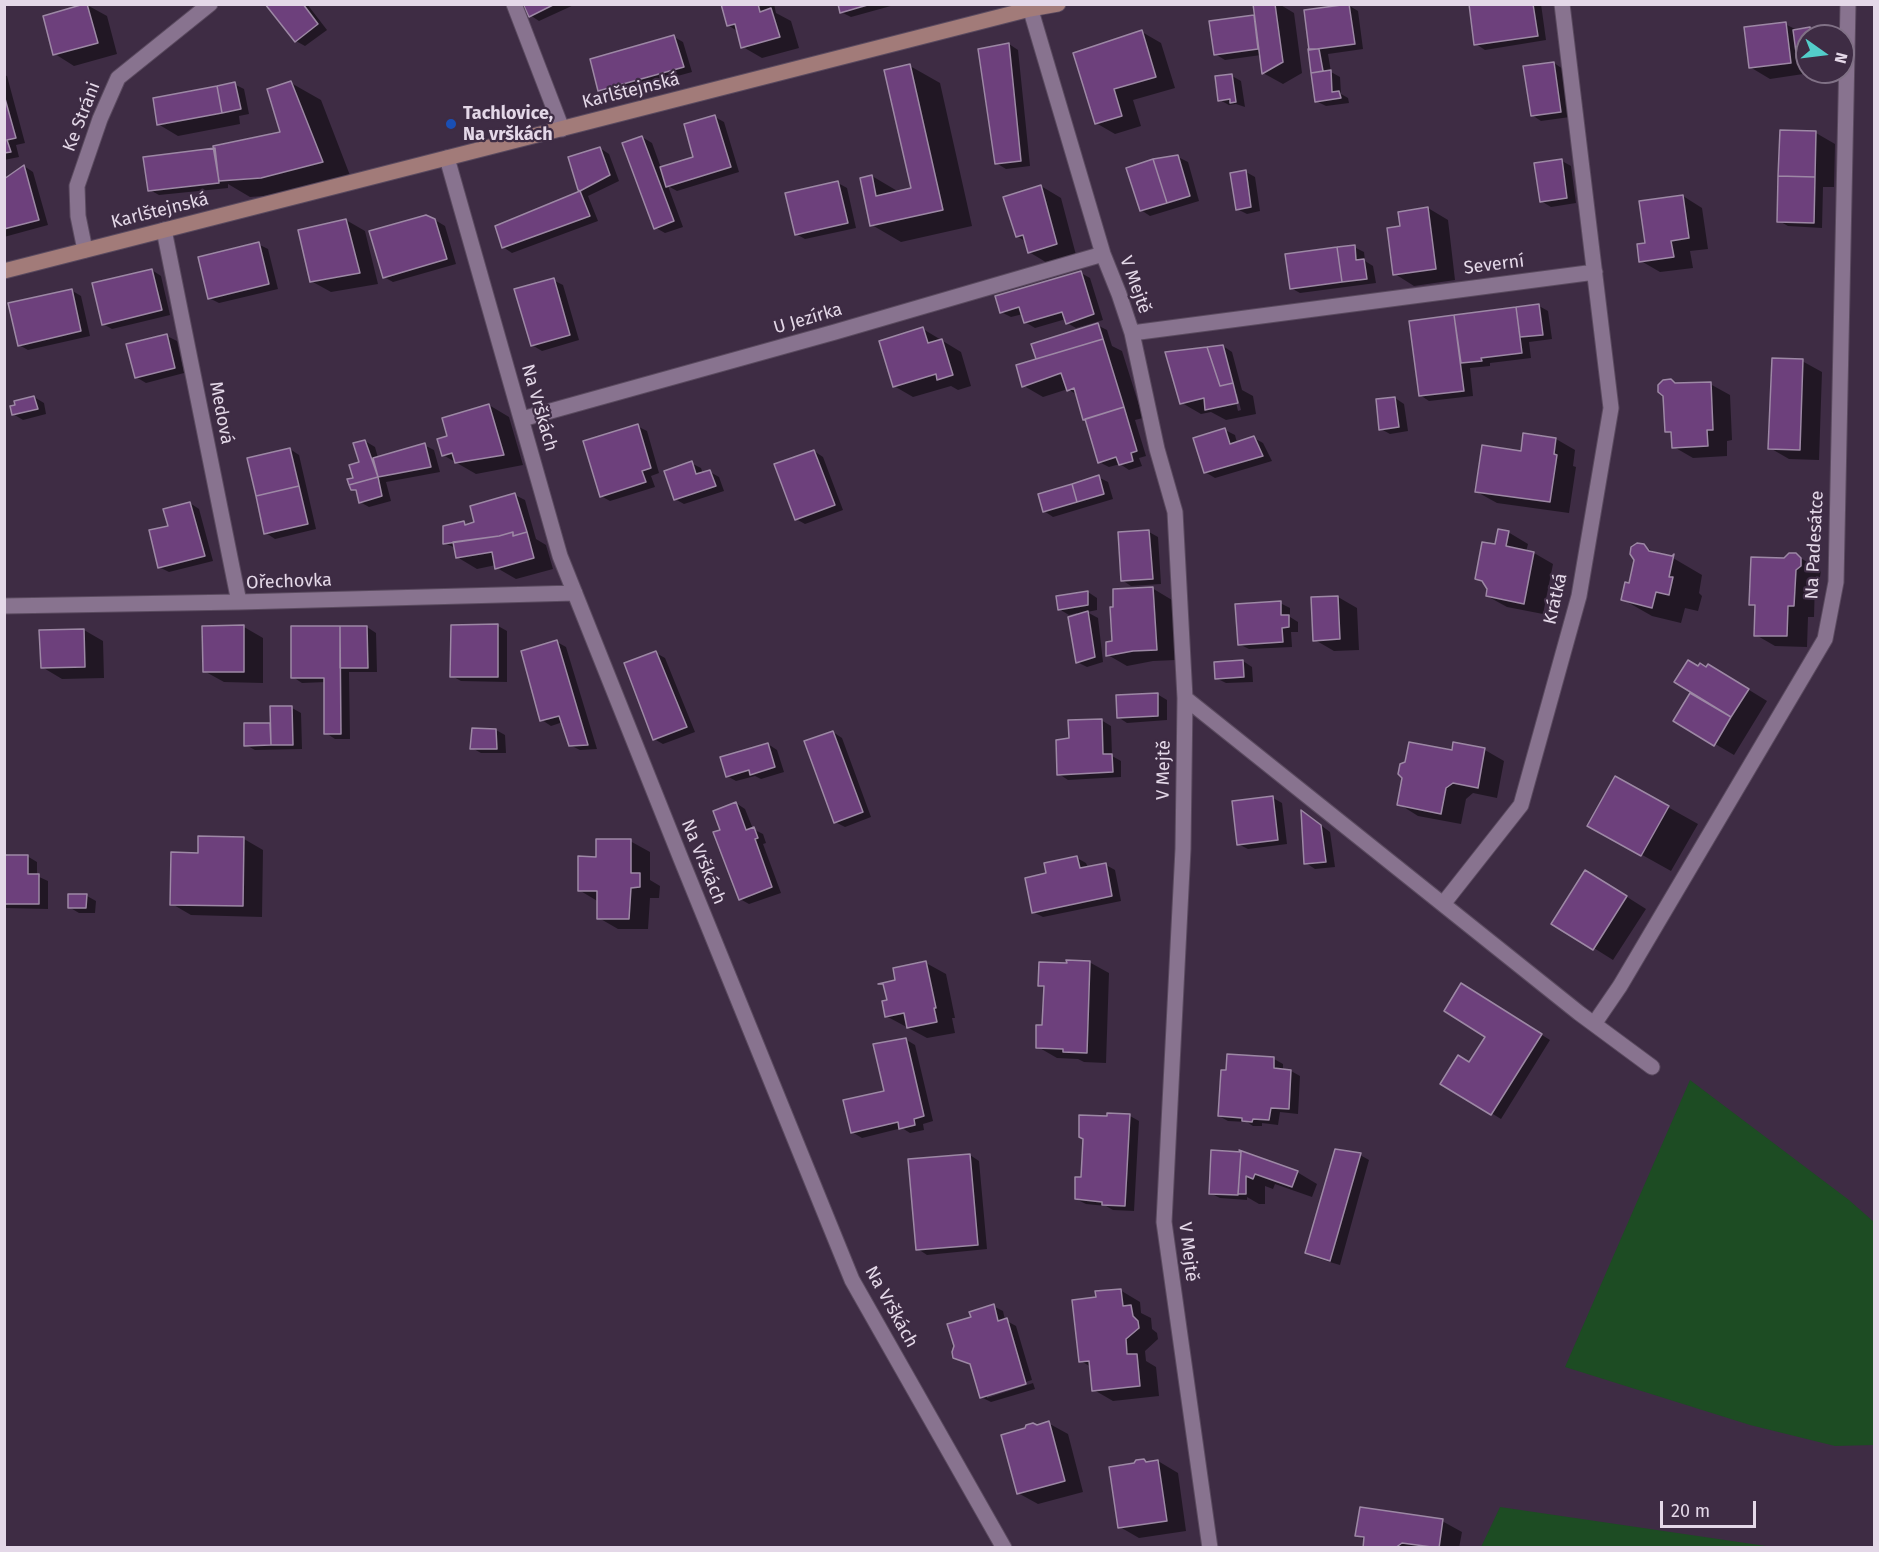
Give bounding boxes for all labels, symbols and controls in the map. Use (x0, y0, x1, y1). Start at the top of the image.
north arrow (1795, 24, 1855, 84)
text: N (1831, 51, 1852, 65)
street label: Karlštejnská (580, 68, 682, 114)
street label: Ke Stráni (59, 79, 105, 155)
place label: Tachlovice, Na vrškách (463, 103, 553, 146)
marker: Tachlovice, Na vrškách (444, 117, 458, 131)
street label: Karlštejnská (109, 188, 211, 234)
street label: Severní (1463, 251, 1525, 279)
street label: V Mejtě (1115, 253, 1155, 317)
street label: U Jezírka (771, 299, 845, 339)
street label: Na Vrškách (516, 362, 562, 454)
street label: Medová (204, 380, 238, 446)
street label: Na Padesátce (1801, 490, 1829, 600)
street label: Ořechovka (246, 570, 332, 594)
street label: Krátká (1540, 571, 1572, 627)
street label: V Mejtě (1153, 740, 1175, 800)
street label: Na Vrškách (676, 816, 730, 908)
street label: V Mejtě (1174, 1221, 1202, 1283)
street label: Na Vrškách (860, 1263, 922, 1351)
scale bar (1663, 1489, 1759, 1527)
text: 20 m (1671, 1500, 1710, 1522)

